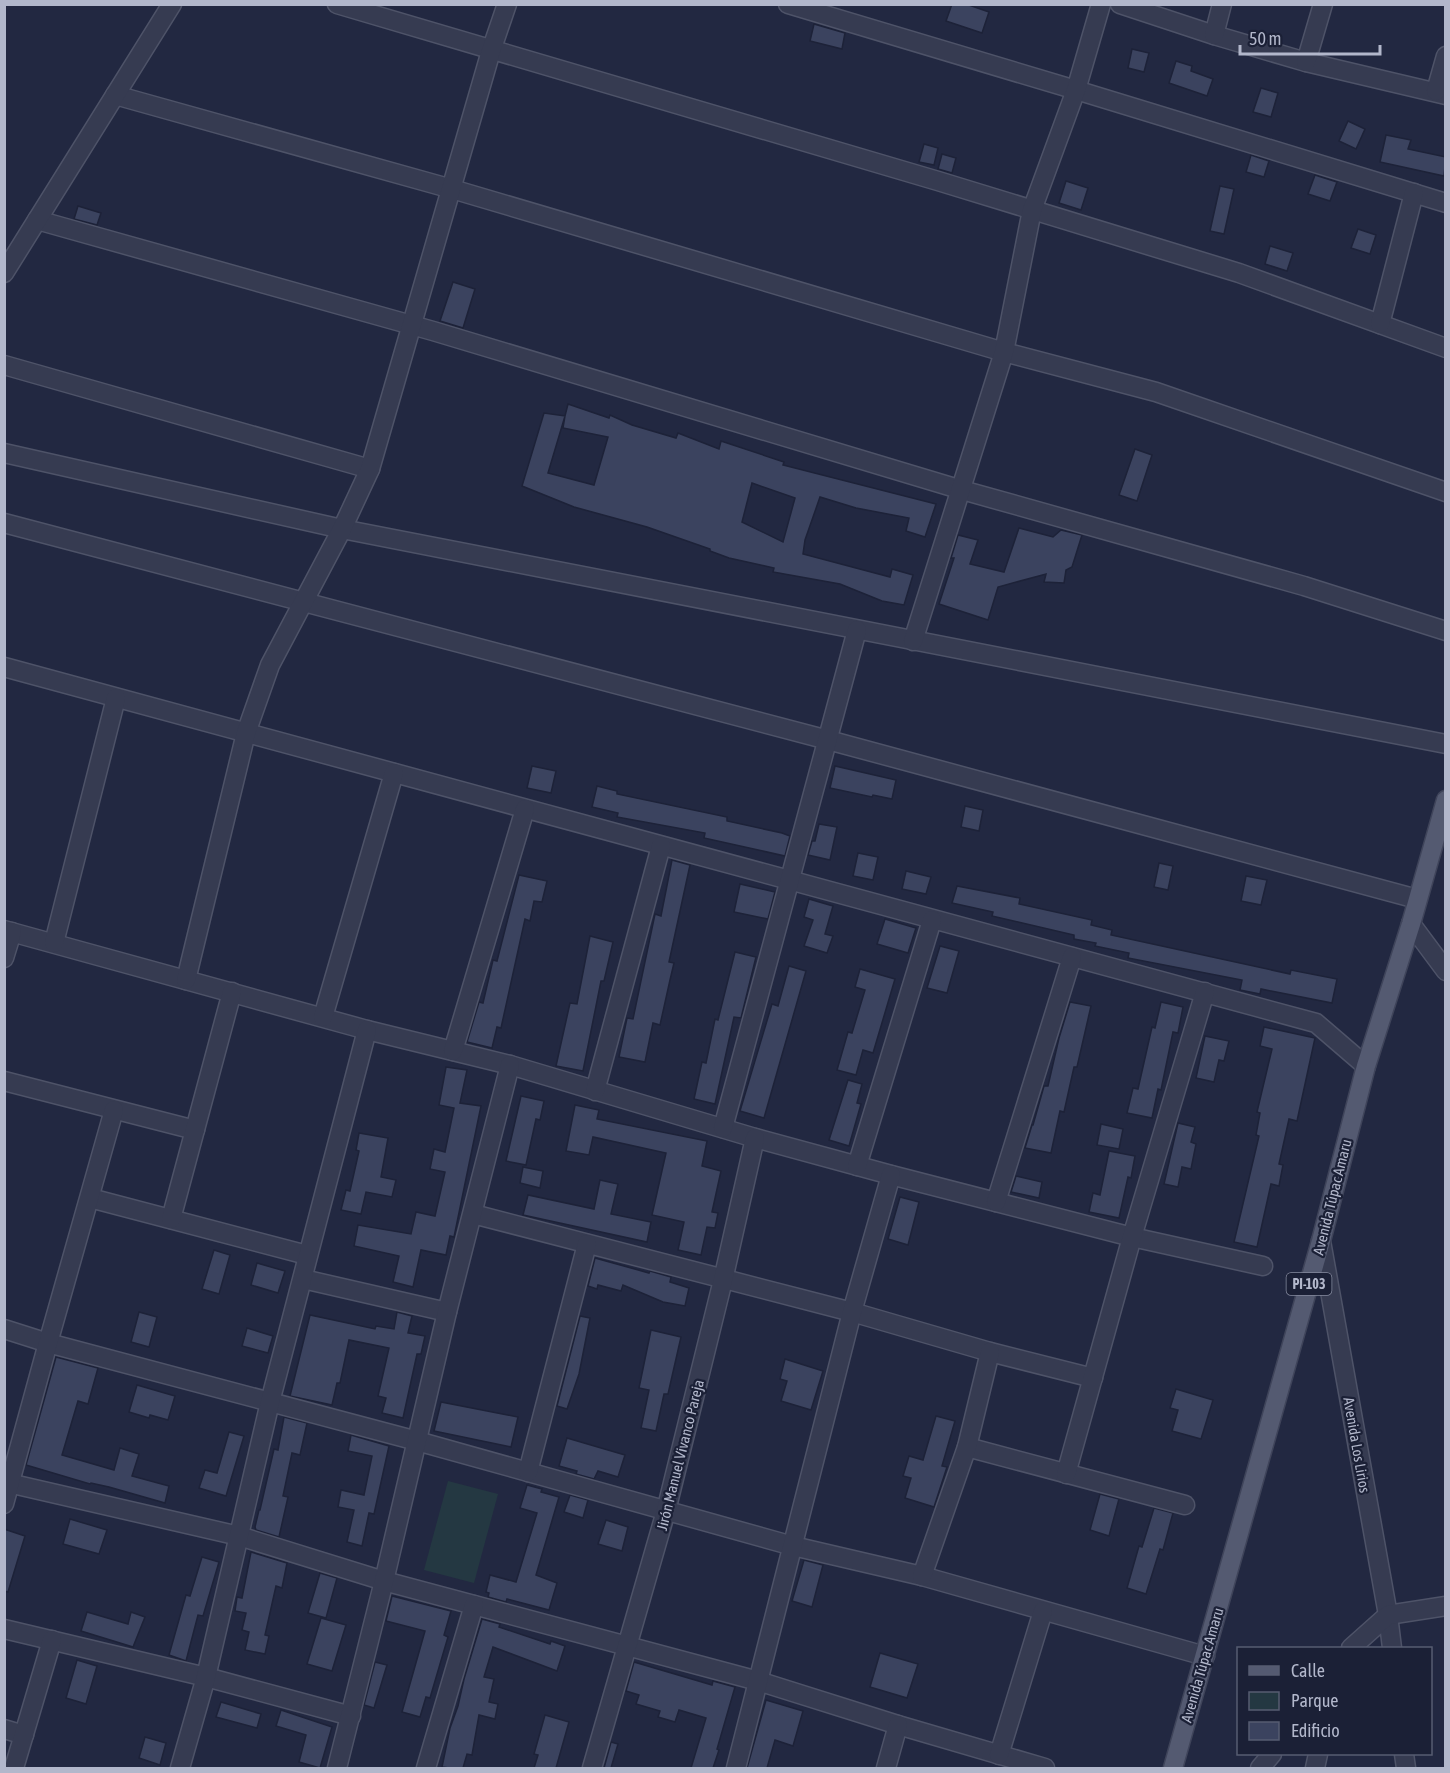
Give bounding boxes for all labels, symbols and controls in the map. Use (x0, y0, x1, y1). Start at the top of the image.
scale bar (1240, 18, 1380, 56)
text: 50 m (1249, 28, 1281, 49)
street label: Avenida Túpac Amaru (1309, 1137, 1355, 1257)
road number: PI-103 (1286, 1273, 1332, 1295)
street label: Jirón Manuel Vivanco Pareja (653, 1378, 707, 1532)
street label: Avenida Los Lirios (1340, 1396, 1374, 1494)
street label: Avenida Túpac Amaru (1177, 1606, 1227, 1724)
legend (1237, 1647, 1432, 1755)
text: Calle (1291, 1660, 1325, 1681)
text: Parque (1291, 1690, 1339, 1711)
text: Edificio (1291, 1720, 1340, 1741)

